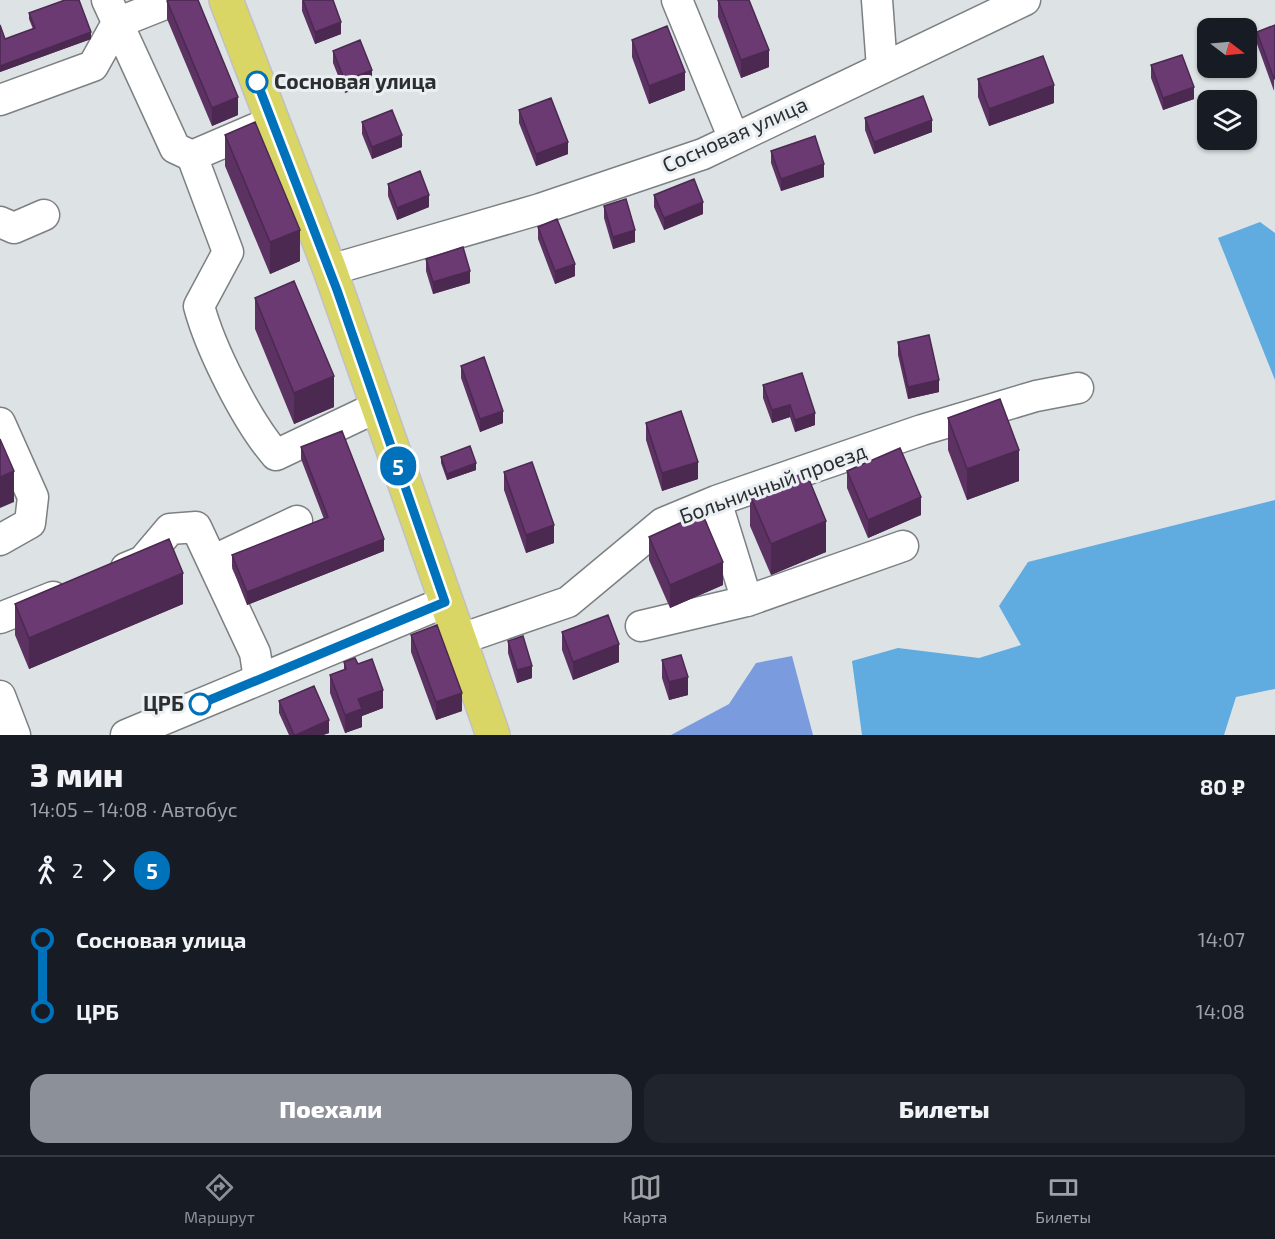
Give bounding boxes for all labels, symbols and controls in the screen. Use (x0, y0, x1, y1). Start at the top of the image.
north arrow (1197, 18, 1257, 78)
map controls (1197, 18, 1257, 150)
place label: Сосновая улица (274, 68, 437, 93)
marker: Сосновая улица (246, 71, 268, 93)
street label: Сосновая улица (658, 90, 811, 178)
button: layers (1197, 90, 1257, 150)
street label: Больничный проезд (675, 437, 870, 528)
line badge: 5 (378, 446, 418, 486)
text: 5 (392, 454, 404, 479)
place label: ЦРБ (143, 690, 184, 715)
marker: ЦРБ (189, 693, 211, 715)
text: 3 мин (30, 754, 123, 794)
text: 80 ₽ (1200, 773, 1245, 799)
text: 14:05 – 14:08 · Автобус (30, 797, 238, 821)
icon: walk (30, 854, 63, 887)
icon: forward (92, 854, 125, 887)
text: 2 (72, 858, 83, 882)
text: 5 (146, 858, 158, 883)
text: Сосновая улица (76, 926, 246, 952)
text: 14:07 (1198, 927, 1245, 951)
text: ЦРБ (76, 998, 119, 1024)
text: 14:08 (1196, 999, 1245, 1023)
button: Поехали (30, 1074, 632, 1143)
button: Билеты (644, 1074, 1245, 1143)
tab: Маршрут (184, 1171, 255, 1226)
tab: Карта (623, 1171, 667, 1226)
tab: Билеты (1035, 1171, 1091, 1226)

